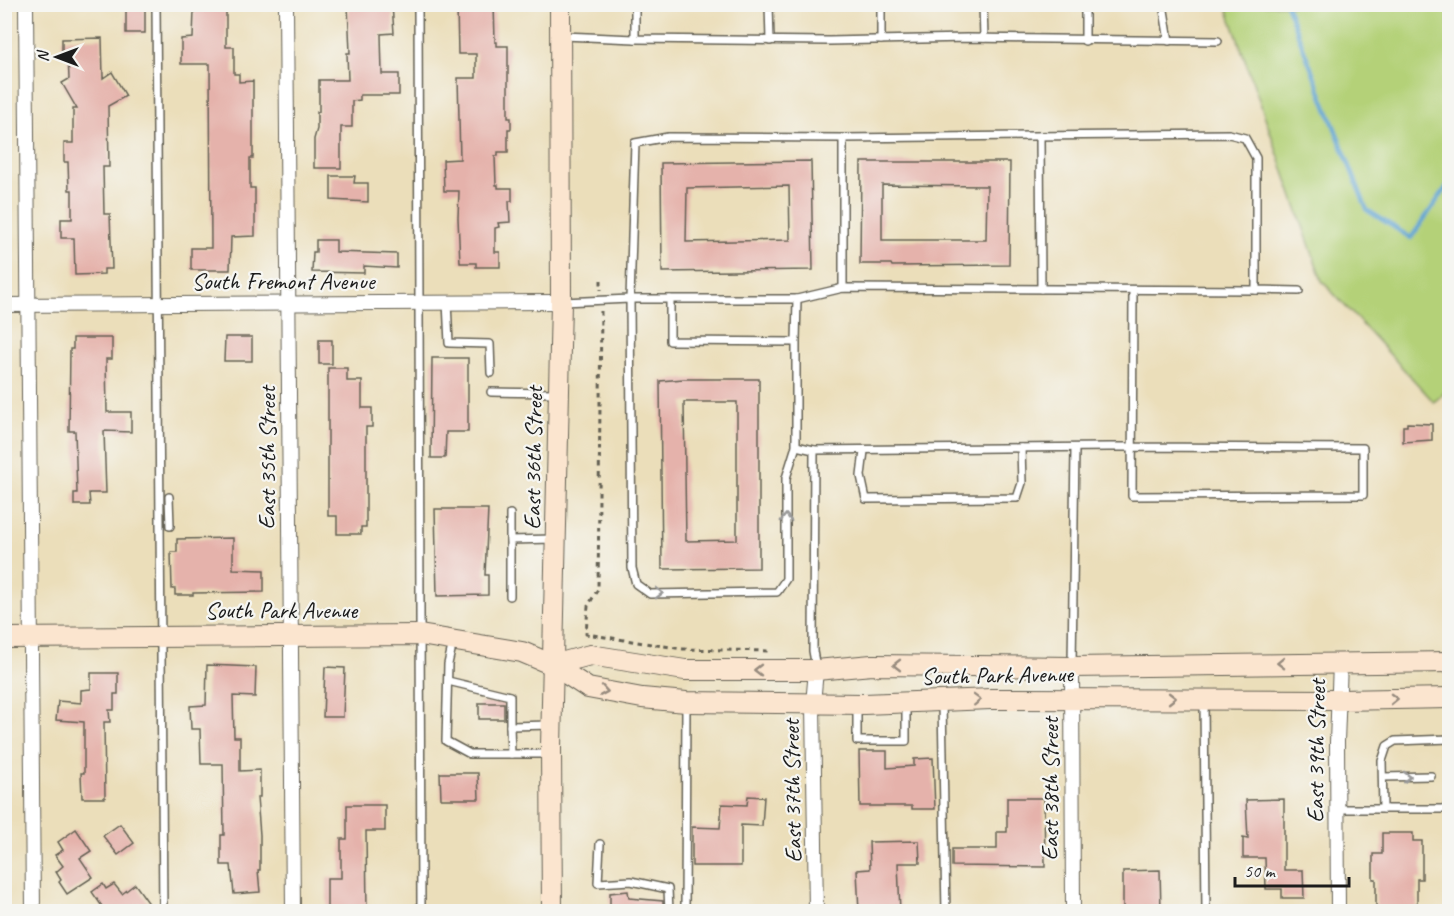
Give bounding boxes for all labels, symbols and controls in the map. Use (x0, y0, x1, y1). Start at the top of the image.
north arrow (27, 27, 87, 87)
text: N (33, 49, 53, 62)
street label: South Fremont Avenue (192, 266, 377, 296)
street label: East 35th Street (252, 384, 282, 530)
street label: East 36th Street (517, 384, 549, 530)
one-way arrow (780, 514, 792, 523)
one-way arrow (655, 587, 664, 599)
street label: South Park Avenue (205, 595, 359, 625)
one-way arrow (1277, 657, 1286, 669)
one-way arrow (893, 659, 902, 671)
street label: South Park Avenue (921, 659, 1075, 691)
one-way arrow (753, 664, 762, 676)
street label: East 39th Street (1300, 677, 1332, 823)
one-way arrow (600, 685, 609, 697)
one-way arrow (1167, 692, 1176, 704)
one-way arrow (1390, 693, 1399, 705)
one-way arrow (972, 694, 981, 706)
street label: East 38th Street (1035, 715, 1065, 861)
street label: East 37th Street (776, 717, 808, 863)
one-way arrow (1402, 771, 1411, 783)
scale bar (1235, 850, 1349, 888)
text: 50 m (1244, 860, 1277, 882)

